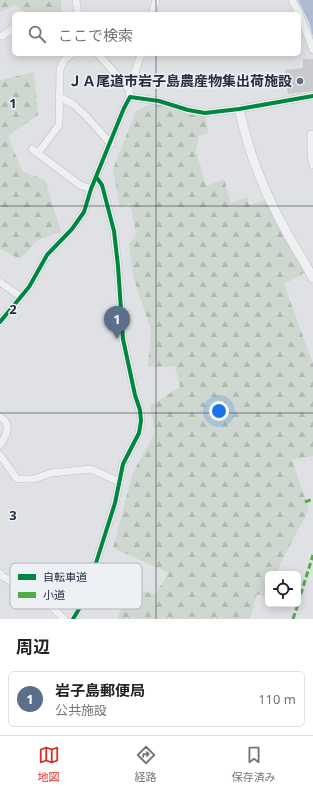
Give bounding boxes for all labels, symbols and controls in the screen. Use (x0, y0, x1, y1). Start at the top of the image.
search box (12, 12, 301, 56)
icon: search (26, 23, 48, 45)
text: ここで検索 (58, 25, 133, 45)
place label: ＪＡ尾道市岩子島農産物集出荷施設 (68, 71, 292, 90)
marker: ＪＡ尾道市岩子島農産物集出荷施設 (295, 76, 305, 86)
text: 1 (9, 94, 17, 112)
text: 2 (9, 300, 17, 318)
pin: 1 (104, 306, 130, 339)
your location (209, 401, 229, 421)
text: 3 (9, 506, 17, 524)
legend (10, 563, 142, 609)
text: 自転車道 (43, 569, 87, 584)
map controls (265, 571, 301, 607)
button: locate (265, 571, 301, 607)
text: 小道 (43, 587, 65, 602)
text: 周辺 (16, 635, 50, 658)
text: 岩子島郵便局 (55, 680, 145, 700)
text: 1 (26, 690, 34, 708)
text: 110 m (258, 690, 296, 708)
text: 公共施設 (55, 701, 107, 719)
tab: 地図 (38, 744, 60, 784)
tab: 経路 (135, 744, 157, 784)
tab: 保存済み (232, 744, 276, 784)

